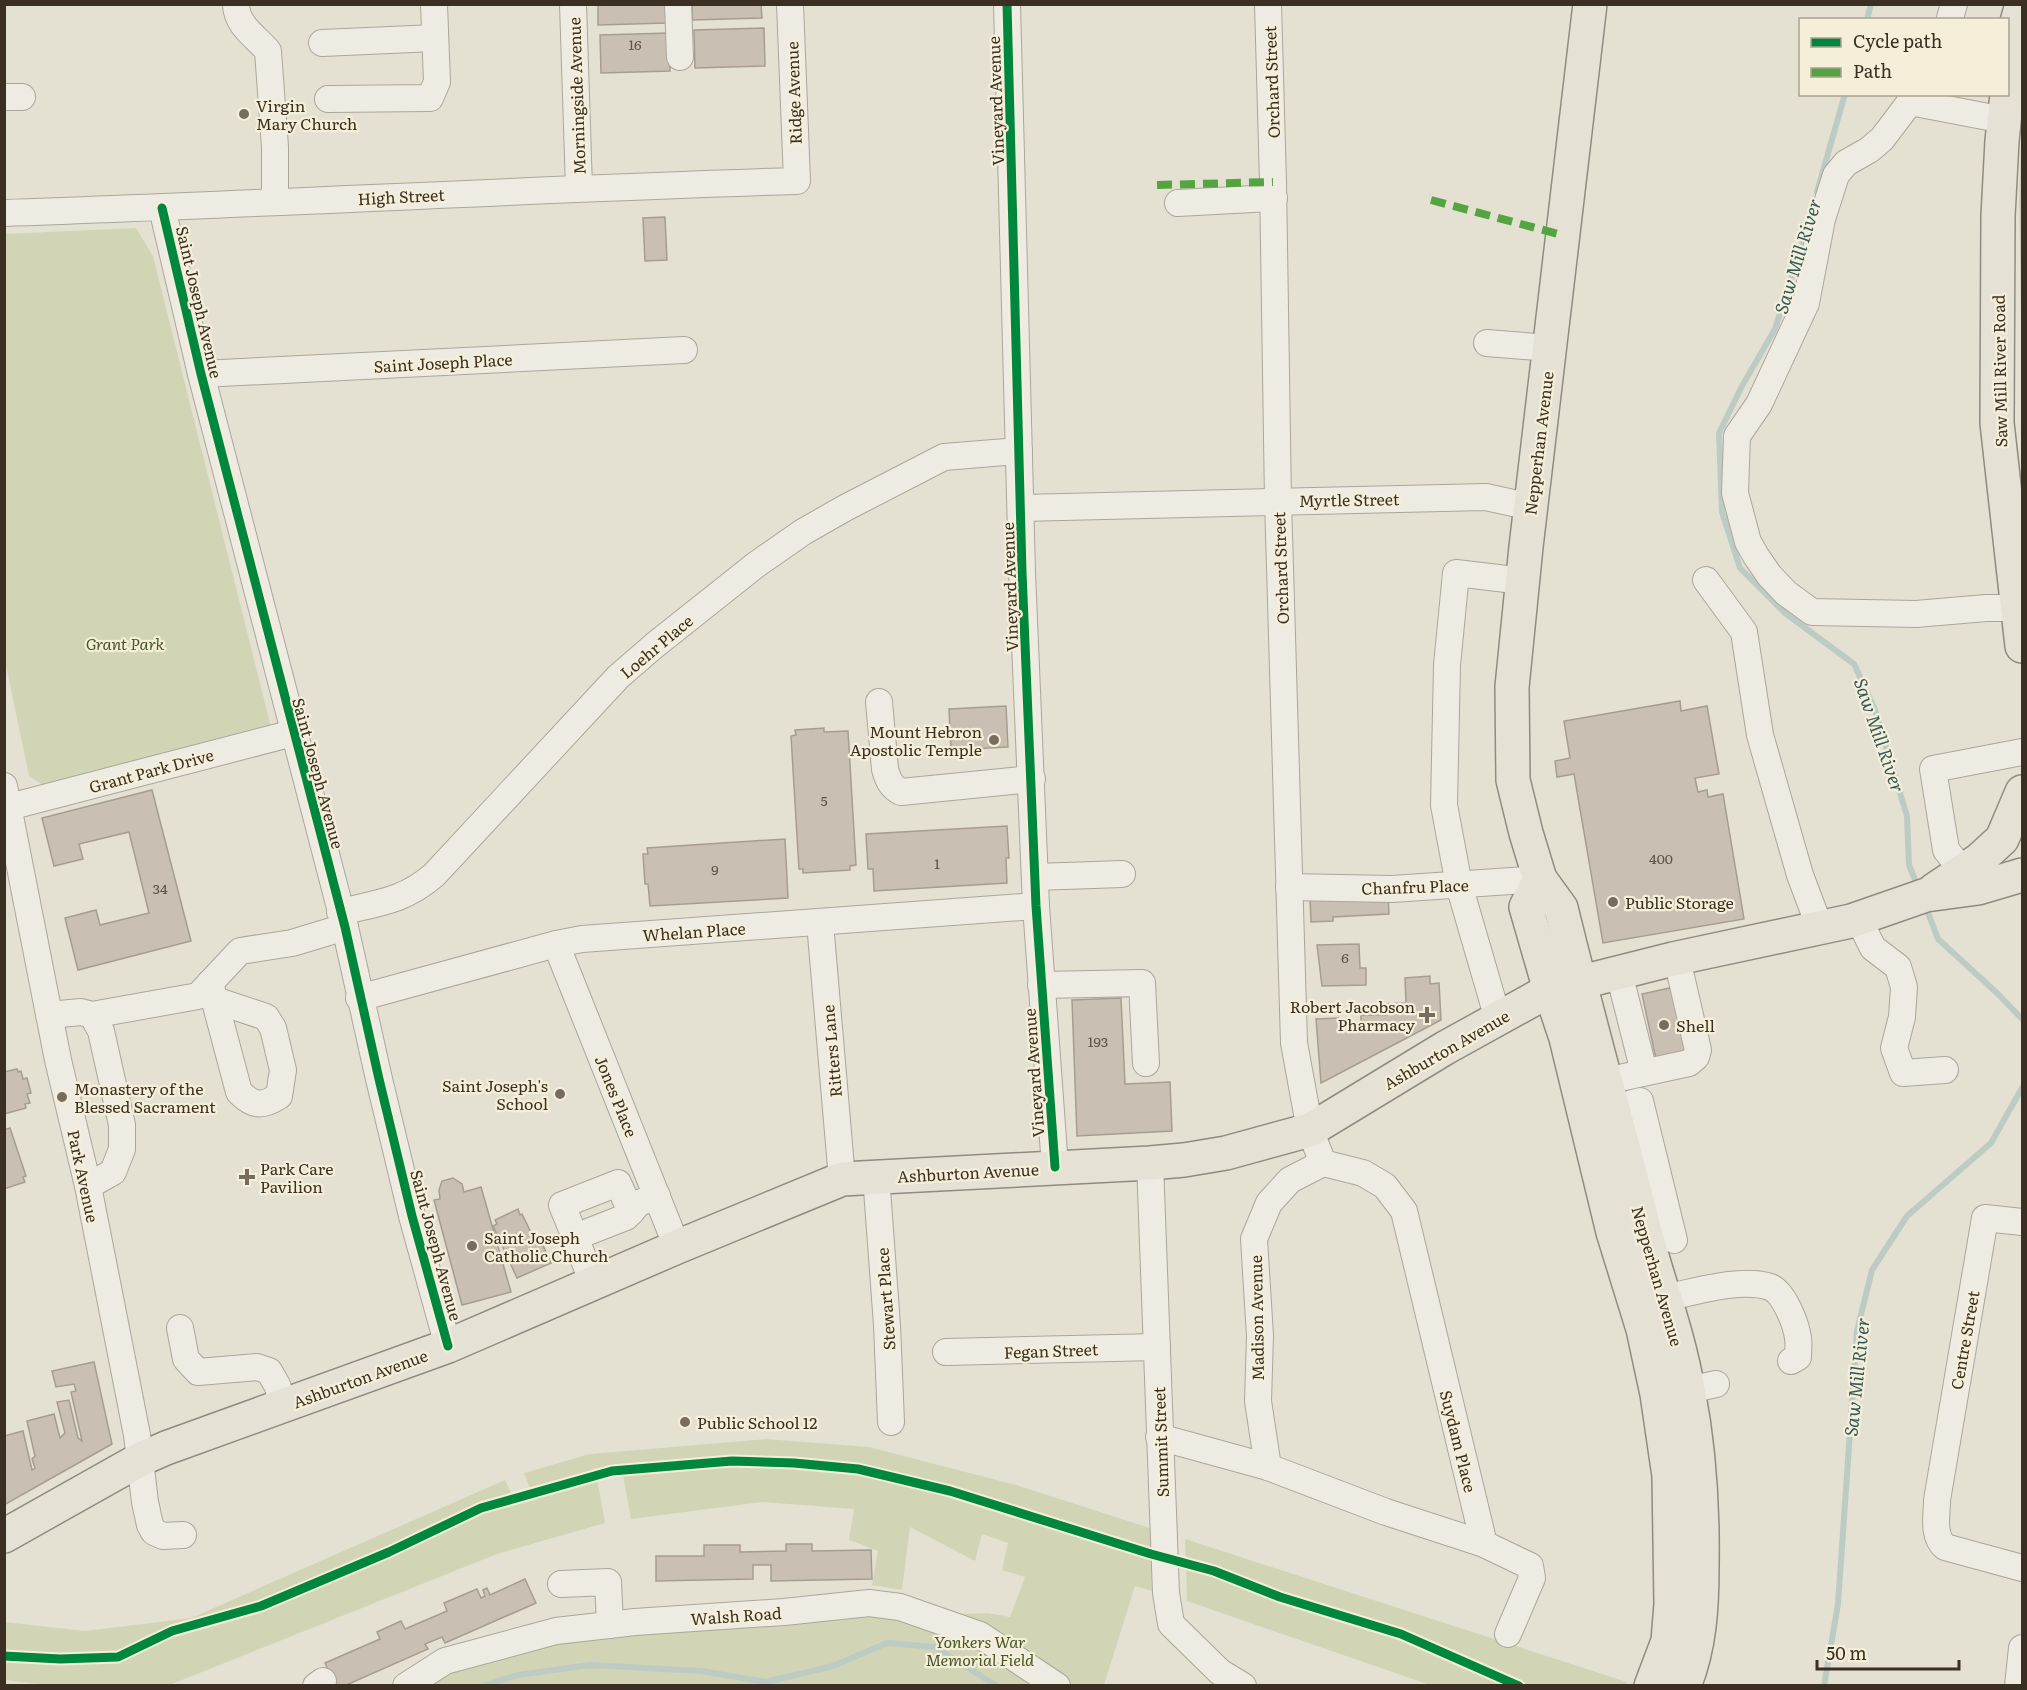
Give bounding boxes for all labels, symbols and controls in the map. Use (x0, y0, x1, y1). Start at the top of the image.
street label: Morningside Avenue (561, 17, 591, 175)
legend (1799, 18, 2009, 96)
street label: Orchard Street (1257, 25, 1285, 139)
text: Cycle path (1853, 27, 1942, 54)
house number: 16 (628, 34, 642, 54)
street label: Vineyard Avenue (981, 36, 1009, 166)
street label: Ridge Avenue (779, 41, 807, 145)
text: Path (1853, 57, 1892, 84)
place label: Virgin Mary Church (256, 93, 358, 135)
marker: Virgin Mary Church (237, 107, 251, 121)
street label: High Street (357, 182, 446, 210)
water label: Saw Mill River (1767, 195, 1827, 317)
street label: Saint Joseph Avenue (171, 224, 229, 380)
street label: Saw Mill River Road (1986, 294, 2012, 448)
street label: Saint Joseph Place (373, 346, 513, 378)
street label: Nepperhan Avenue (1517, 370, 1559, 516)
street label: Myrtle Street (1299, 486, 1400, 512)
street label: Orchard Street (1266, 511, 1294, 625)
street label: Vineyard Avenue (995, 522, 1023, 652)
street label: Loehr Place (614, 608, 698, 684)
park label: Grant Park (86, 631, 164, 655)
water label: Saw Mill River (1848, 674, 1912, 796)
street label: Saint Joseph Avenue (287, 695, 351, 851)
place label: Mount Hebron Apostolic Temple (850, 719, 982, 761)
marker: Mount Hebron Apostolic Temple (987, 733, 1001, 747)
street label: Grant Park Drive (86, 742, 216, 798)
house number: 5 (820, 790, 828, 810)
house number: 400 (1649, 848, 1673, 868)
house number: 1 (934, 853, 940, 873)
house number: 9 (711, 859, 719, 879)
street label: Chanfru Place (1361, 872, 1469, 900)
house number: 34 (152, 878, 168, 898)
place label: Public Storage (1625, 890, 1734, 914)
marker: Public Storage (1606, 895, 1620, 909)
street label: Whelan Place (642, 915, 746, 947)
house number: 6 (1341, 947, 1349, 967)
place label: Robert Jacobson Pharmacy (1290, 994, 1416, 1036)
street label: Ashburton Avenue (1378, 1003, 1514, 1095)
street label: Ritters Lane (815, 1004, 847, 1098)
street label: Vineyard Avenue (1017, 1008, 1049, 1138)
marker: Robert Jacobson Pharmacy (1420, 1008, 1434, 1022)
place label: Shell (1676, 1013, 1715, 1037)
marker: Shell (1657, 1018, 1671, 1032)
house number: 193 (1088, 1031, 1108, 1051)
street label: Jones Place (590, 1052, 644, 1140)
place label: Saint Joseph's School (442, 1073, 548, 1115)
place label: Monastery of the Blessed Sacrament (74, 1076, 216, 1118)
marker: Saint Joseph's School (553, 1087, 567, 1101)
marker: Monastery of the Blessed Sacrament (55, 1090, 69, 1104)
street label: Park Avenue (62, 1127, 106, 1225)
place label: Park Care Pavilion (260, 1156, 334, 1198)
street label: Ashburton Avenue (896, 1156, 1040, 1188)
street label: Saint Joseph Avenue (405, 1167, 469, 1323)
marker: Park Care Pavilion (238, 1168, 256, 1186)
street label: Nepperhan Avenue (1627, 1203, 1689, 1349)
place label: Saint Joseph Catholic Church (484, 1225, 609, 1267)
marker: Saint Joseph Catholic Church (465, 1239, 479, 1253)
street label: Stewart Place (869, 1247, 901, 1351)
street label: Madison Avenue (1243, 1255, 1269, 1381)
street label: Centre Street (1943, 1288, 1985, 1391)
water label: Saw Mill River (1836, 1316, 1876, 1438)
street label: Fegan Street (1003, 1336, 1099, 1364)
street label: Ashburton Avenue (289, 1342, 431, 1414)
street label: Summit Street (1146, 1386, 1174, 1498)
street label: Suydam Place (1435, 1387, 1483, 1495)
place label: Public School 12 (697, 1410, 817, 1434)
marker: Public School 12 (678, 1415, 692, 1429)
street label: Walsh Road (690, 1600, 782, 1630)
park label: Yonkers War Memorial Field (926, 1629, 1035, 1671)
scale bar (1817, 1633, 1960, 1671)
text: 50 m (1826, 1639, 1867, 1666)

